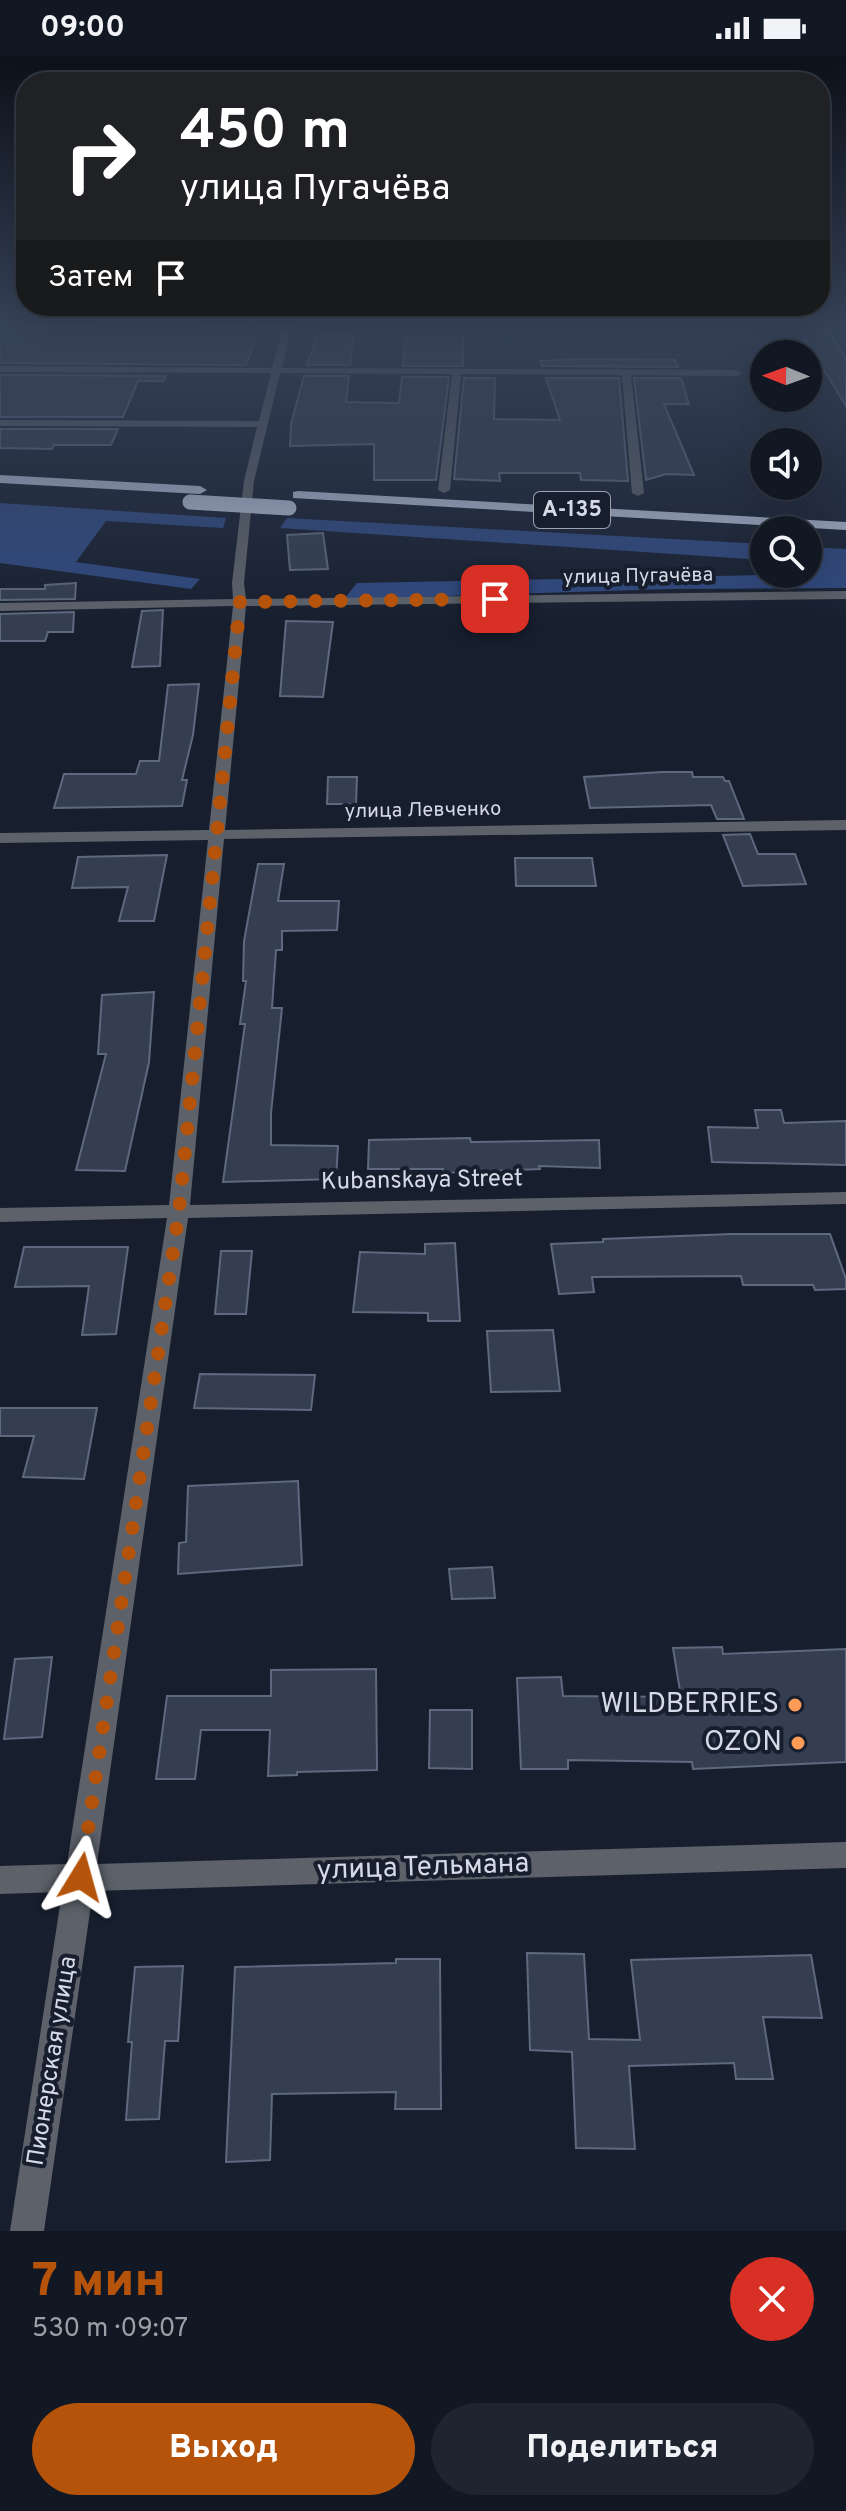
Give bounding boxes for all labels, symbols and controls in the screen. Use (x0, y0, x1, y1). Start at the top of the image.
text: 09:00 (40, 10, 125, 47)
text: 450 m (180, 98, 350, 168)
icon: right (48, 104, 152, 208)
text: улица Пугачёва (180, 167, 450, 213)
icon: arrive (149, 256, 193, 300)
text: Затем (48, 260, 133, 297)
north arrow (750, 340, 822, 412)
map controls (750, 340, 822, 588)
button: sound (750, 428, 822, 500)
road number: А-135 (534, 492, 610, 528)
button: search (750, 516, 822, 588)
street label: улица Пугачёва (563, 563, 713, 591)
pin (461, 565, 529, 633)
icon: arrive (473, 577, 517, 621)
street label: улица Левченко (344, 797, 502, 825)
street label: Kubanskaya Street (321, 1164, 523, 1198)
place label: WILDBERRIES (600, 1687, 779, 1723)
marker: WILDBERRIES (786, 1696, 804, 1714)
place label: OZON (704, 1725, 782, 1761)
marker: OZON (789, 1734, 807, 1752)
position arrow (39, 1835, 123, 1919)
street label: улица Тельмана (316, 1846, 530, 1890)
street label: Пионерская улица (22, 1954, 84, 2168)
text: 7 мин (32, 2253, 166, 2313)
button: close (730, 2257, 814, 2341)
text: 530 m · 09:07 (32, 2313, 188, 2346)
button: Выход (32, 2403, 415, 2495)
button: Поделиться (431, 2403, 814, 2495)

